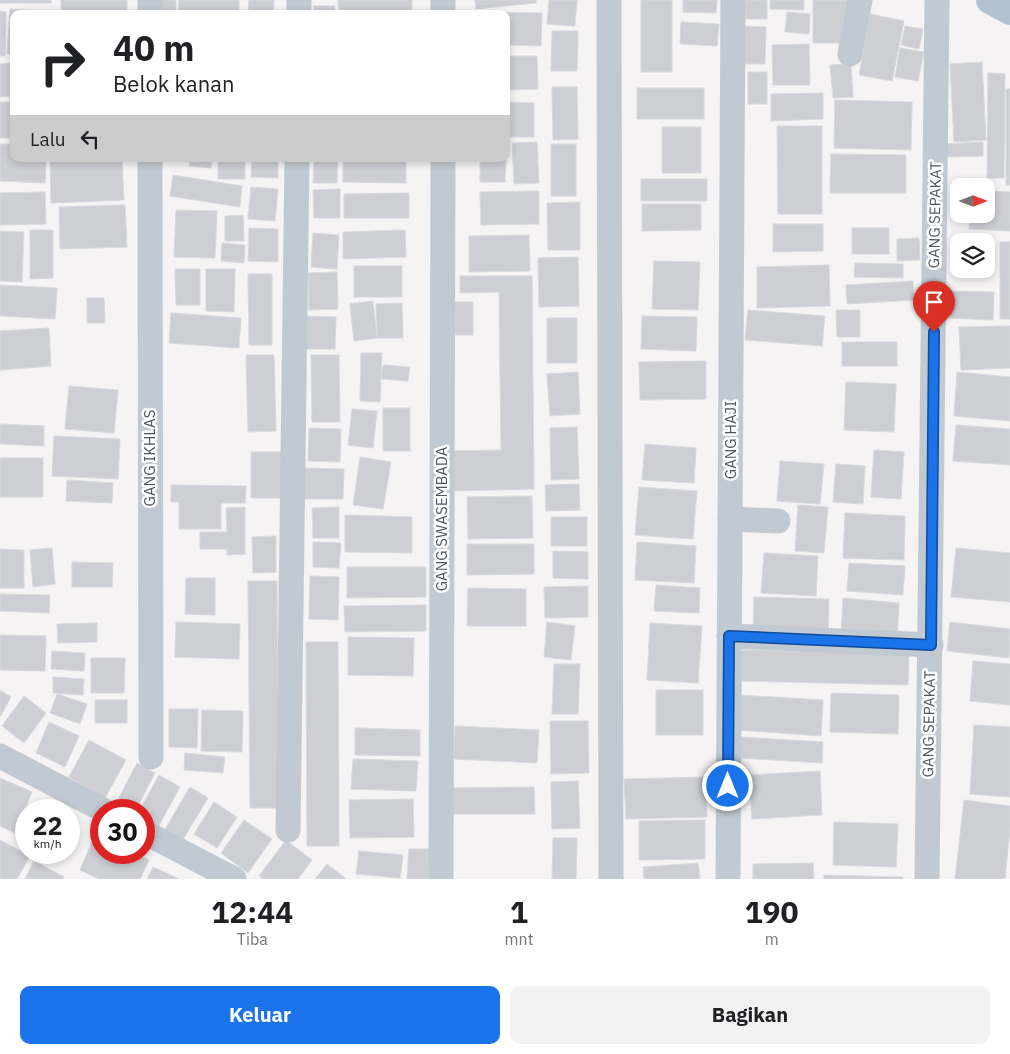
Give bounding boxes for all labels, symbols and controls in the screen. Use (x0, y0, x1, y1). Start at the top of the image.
text: 40 m (113, 25, 195, 71)
icon: right (30, 30, 95, 95)
text: Belok kanan (113, 69, 235, 98)
icon: left (76, 125, 104, 153)
text: Lalu (30, 127, 66, 151)
street label: GANG SEPAKAT (924, 161, 945, 269)
north arrow (950, 178, 995, 222)
map controls (950, 178, 995, 278)
button: layers (950, 233, 995, 278)
pin (913, 281, 955, 332)
icon: arrive (920, 288, 948, 316)
street label: GANG HAJI (721, 401, 740, 479)
street label: GANG IKHLAS (140, 410, 159, 506)
street label: GANG SWASEMBADA (432, 446, 451, 591)
street label: GANG SEPAKAT (918, 670, 939, 778)
position arrow (701, 759, 753, 811)
speed limit sign: 30 (90, 799, 155, 864)
text: 22 (32, 809, 63, 842)
text: km/h (33, 836, 62, 851)
text: 12:44 (211, 892, 293, 931)
text: 1 (510, 892, 528, 931)
text: 190 (745, 892, 799, 931)
text: Tiba (237, 929, 268, 949)
text: mnt (505, 929, 533, 949)
text: m (765, 929, 779, 949)
button: Keluar (20, 986, 500, 1044)
button: Bagikan (510, 986, 990, 1044)

